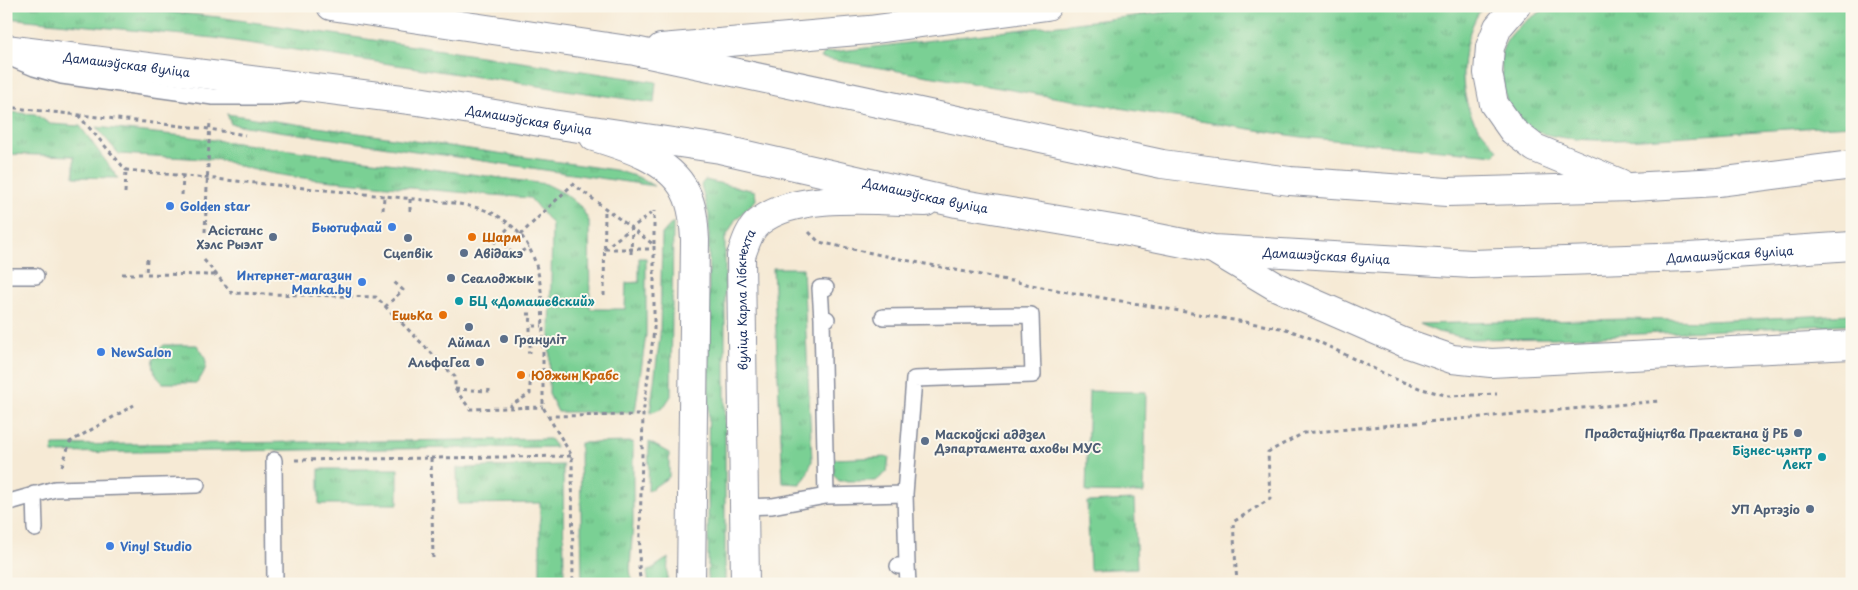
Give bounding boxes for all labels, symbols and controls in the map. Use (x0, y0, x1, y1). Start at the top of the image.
street label: Дамашэўская вуліца (62, 47, 192, 81)
street label: Дамашэўская вуліца (464, 100, 594, 139)
street label: Дамашэўская вуліца (861, 173, 990, 217)
place label: Golden star (180, 197, 251, 215)
marker: Golden star (164, 200, 176, 212)
place label: Бьютифлай (312, 218, 382, 236)
place label: Асістанс Хэлс Рыэлт (196, 221, 264, 253)
marker: Бьютифлай (386, 221, 398, 233)
street label: вуліца Карла Лібкнехта (732, 225, 760, 370)
place label: Шарм (482, 228, 521, 246)
marker: Асістанс Хэлс Рыэлт (267, 231, 279, 243)
marker: Шарм (466, 231, 478, 243)
marker: Сцепвік (402, 232, 414, 244)
street label: Дамашэўская вуліца (1665, 241, 1795, 267)
street label: Дамашэўская вуліца (1261, 243, 1391, 268)
place label: Сцепвік (383, 244, 433, 262)
place label: Авідакэ (473, 244, 524, 262)
marker: Авідакэ (458, 247, 470, 259)
place label: Интернет-магазин Manka.by (237, 266, 352, 298)
place label: Сеалоджык (461, 269, 534, 287)
marker: Сеалоджык (445, 272, 457, 284)
marker: Интернет-магазин Manka.by (356, 276, 368, 288)
place label: БЦ «Домашевский» (469, 292, 595, 310)
marker: БЦ «Домашевский» (453, 295, 465, 307)
place label: ЕшьКа (392, 306, 433, 324)
marker: ЕшьКа (437, 309, 449, 321)
marker: Аймал (463, 321, 475, 333)
place label: Грануліт (514, 330, 567, 348)
place label: Аймал (448, 333, 490, 351)
marker: Грануліт (498, 333, 510, 345)
place label: NewSalon (111, 343, 172, 361)
marker: NewSalon (95, 346, 107, 358)
place label: АльфаГеа (408, 353, 470, 371)
marker: АльфаГеа (474, 356, 486, 368)
place label: Юджын Крабс (531, 366, 619, 384)
marker: Юджын Крабс (515, 369, 527, 381)
place label: Прадстаўніцтва Праектана ў РБ (1585, 424, 1788, 442)
place label: Маскоўскі аддзел Дэпартамента аховы МУС (934, 425, 1101, 457)
marker: Прадстаўніцтва Праектана ў РБ (1792, 427, 1804, 439)
marker: Маскоўскі аддзел Дэпартамента аховы МУС (919, 435, 931, 447)
place label: Бізнес-цэнтр Лект (1732, 441, 1813, 473)
marker: Бізнес-цэнтр Лект (1816, 451, 1828, 463)
place label: УП Артэзіо (1730, 500, 1800, 518)
marker: УП Артэзіо (1804, 503, 1816, 515)
place label: Vinyl Studio (120, 537, 192, 555)
marker: Vinyl Studio (104, 540, 116, 552)

